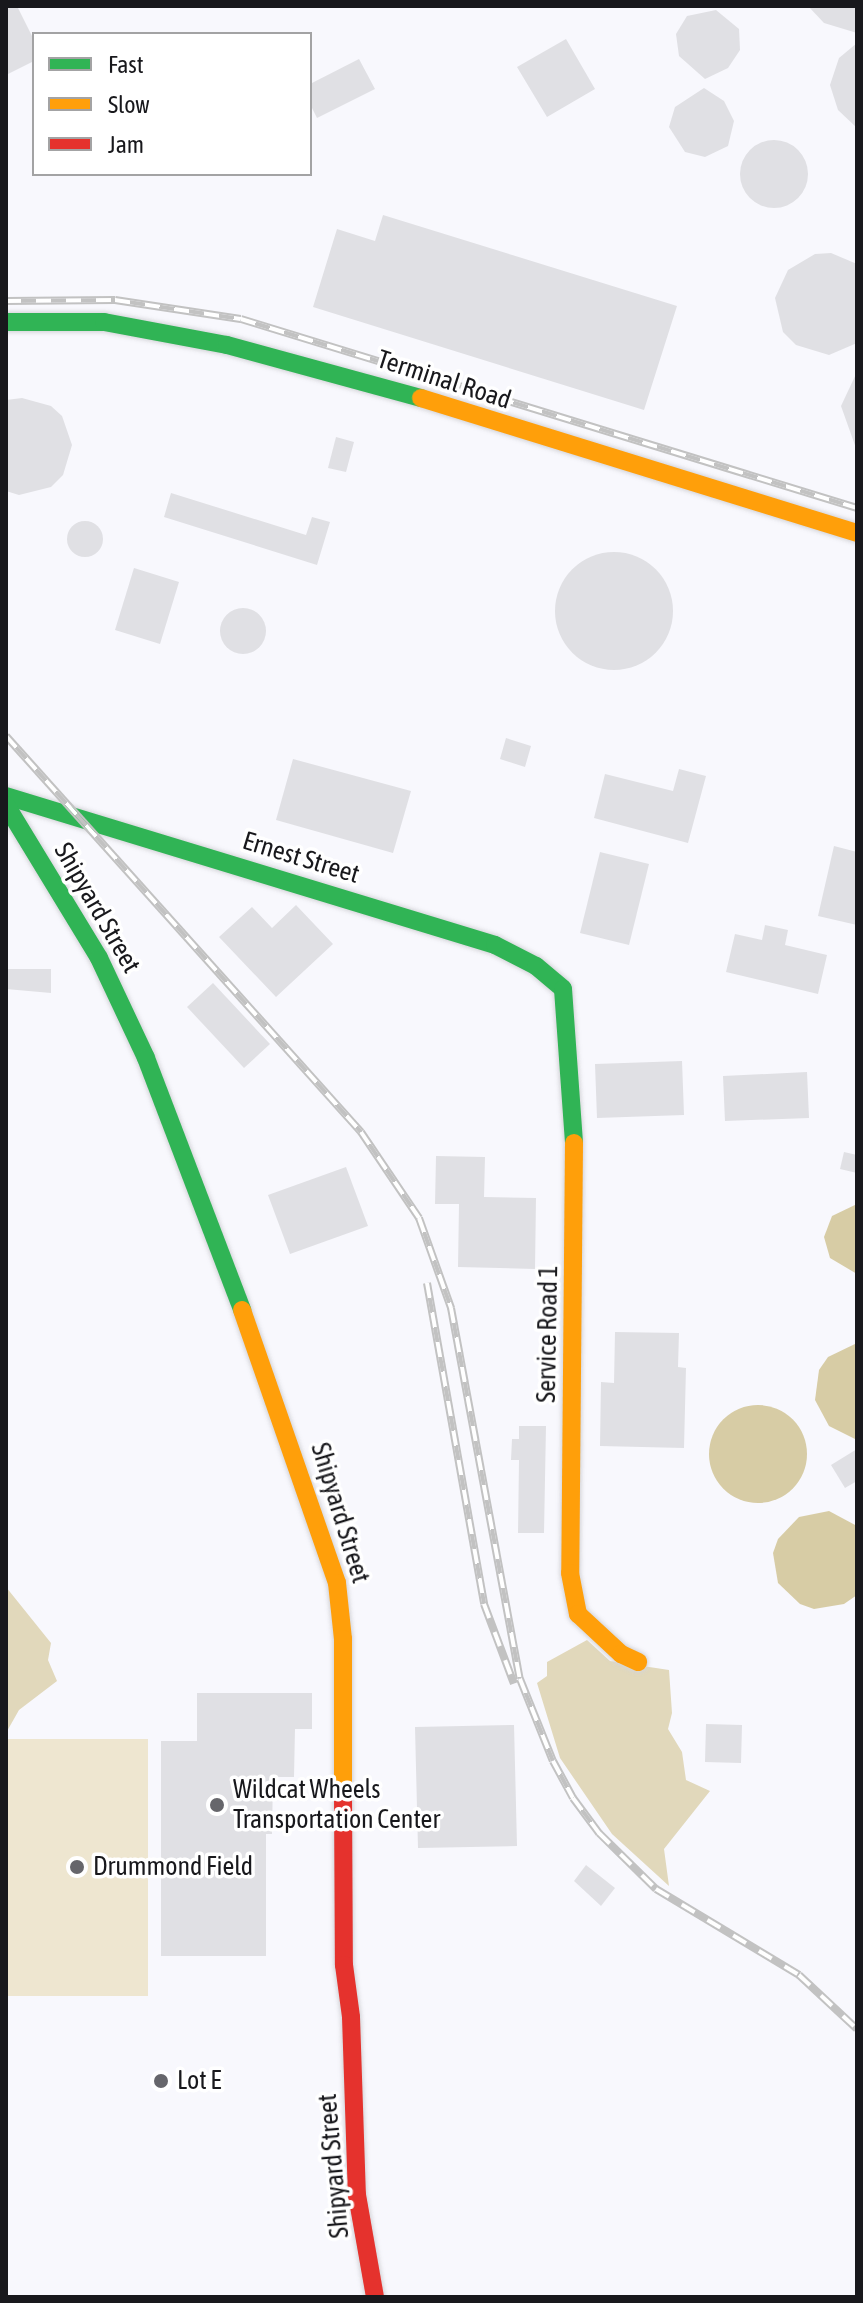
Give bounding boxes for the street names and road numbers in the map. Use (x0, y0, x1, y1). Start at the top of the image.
street label: Terminal Road (373, 344, 515, 416)
street label: Ernest Street (239, 825, 363, 891)
street label: Shipyard Street (47, 838, 147, 978)
street label: Service Road 1 (531, 1265, 565, 1403)
street label: Shipyard Street (304, 1439, 376, 1587)
street label: Shipyard Street (312, 2093, 356, 2239)

